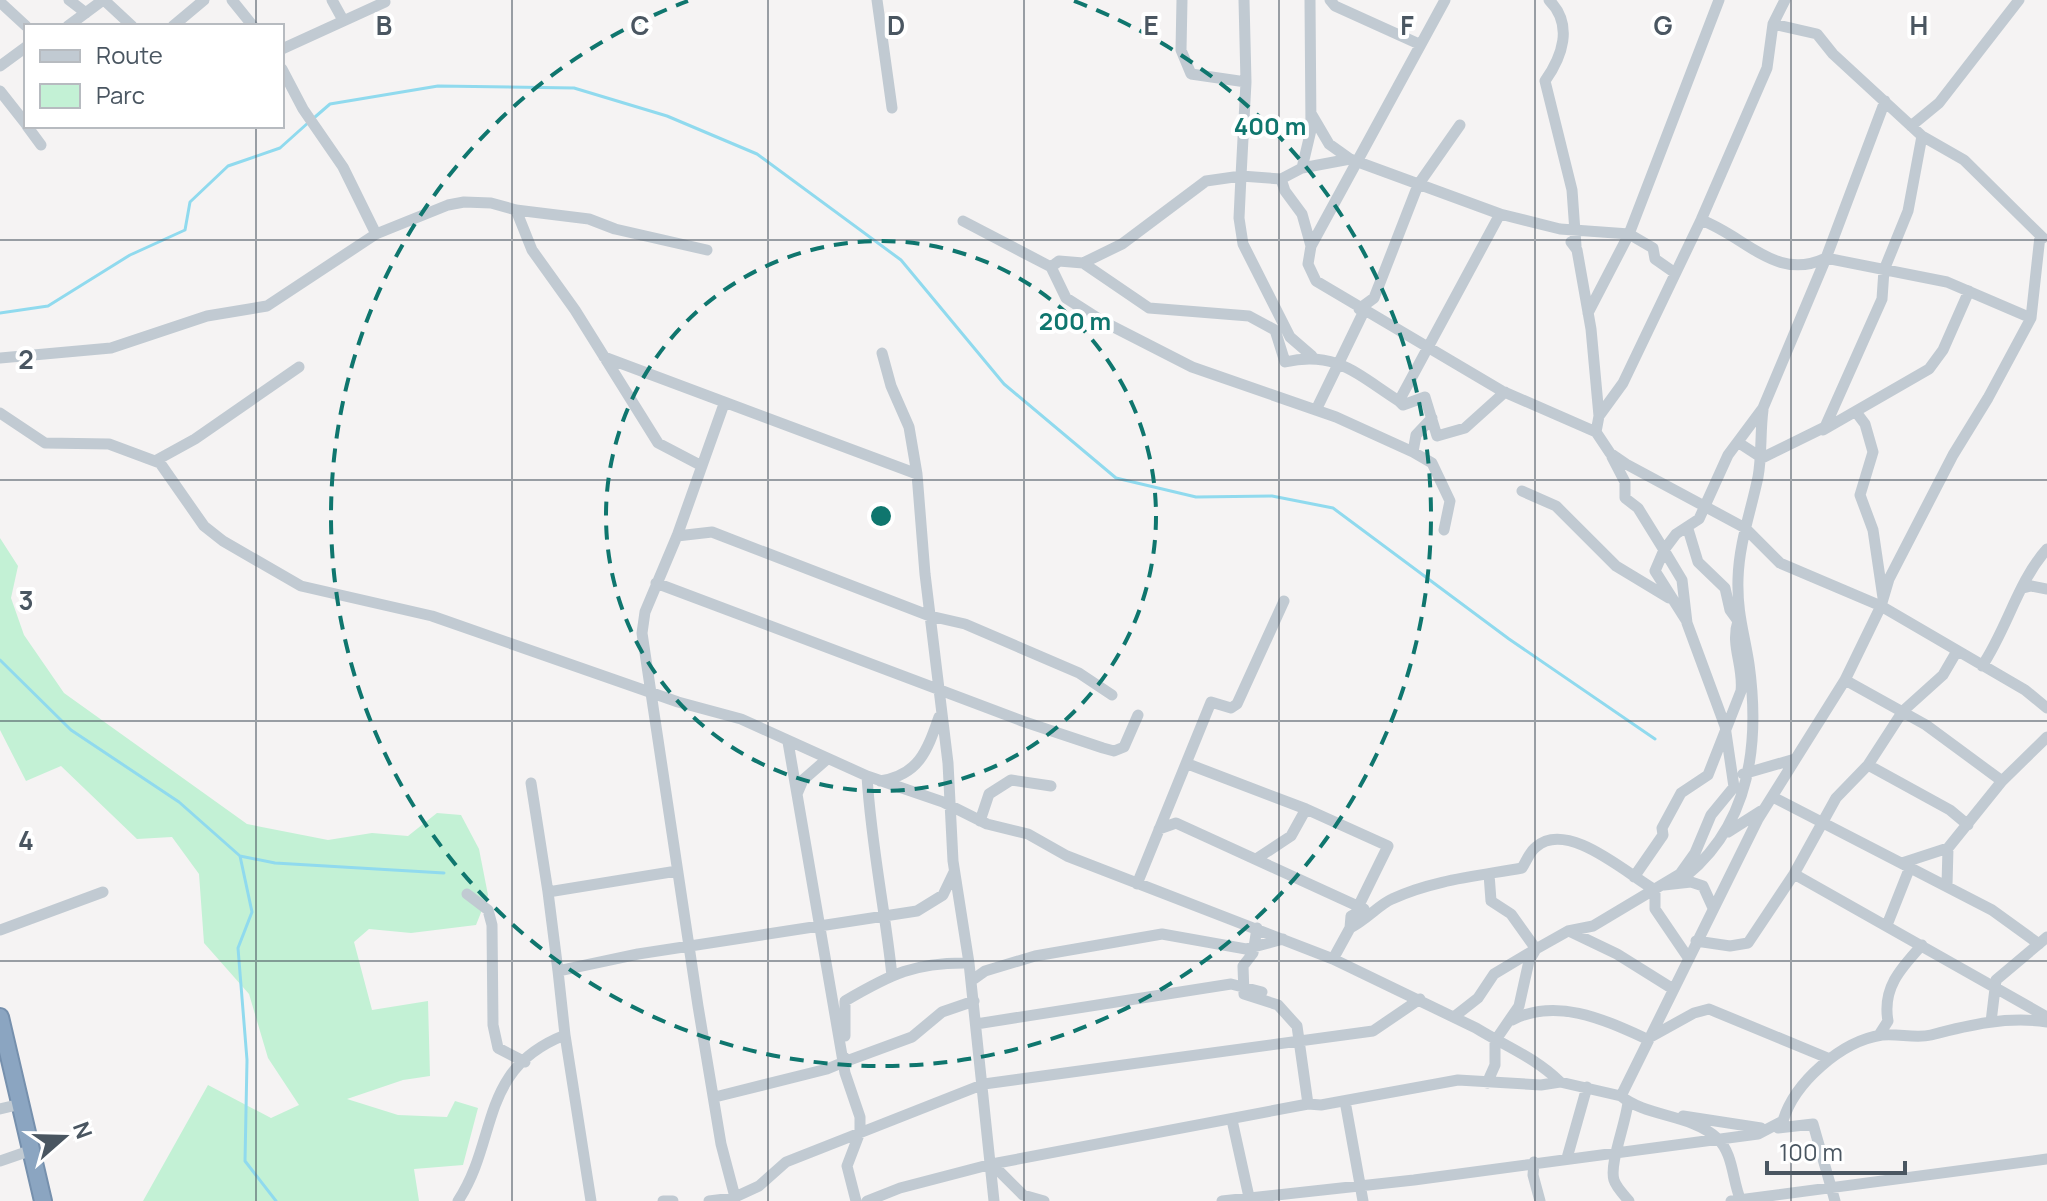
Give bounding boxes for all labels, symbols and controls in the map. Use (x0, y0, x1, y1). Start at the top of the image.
text: B (376, 7, 392, 43)
text: C (630, 7, 650, 43)
text: D (887, 7, 905, 43)
text: E (1143, 7, 1159, 43)
text: F (1400, 7, 1414, 43)
text: G (1653, 7, 1673, 43)
text: H (1910, 7, 1928, 43)
legend (24, 24, 284, 128)
text: Route (96, 38, 163, 71)
text: Parc (96, 78, 145, 111)
text: 400 m (1234, 109, 1306, 142)
text: 200 m (1039, 304, 1111, 337)
text: 2 (18, 341, 34, 377)
centre of rings (867, 502, 895, 530)
text: 3 (18, 582, 34, 618)
text: 4 (18, 822, 34, 858)
north arrow (24, 1097, 104, 1177)
text: N (66, 1118, 100, 1143)
scale bar (1767, 1125, 1905, 1175)
text: 100 m (1779, 1135, 1843, 1168)

